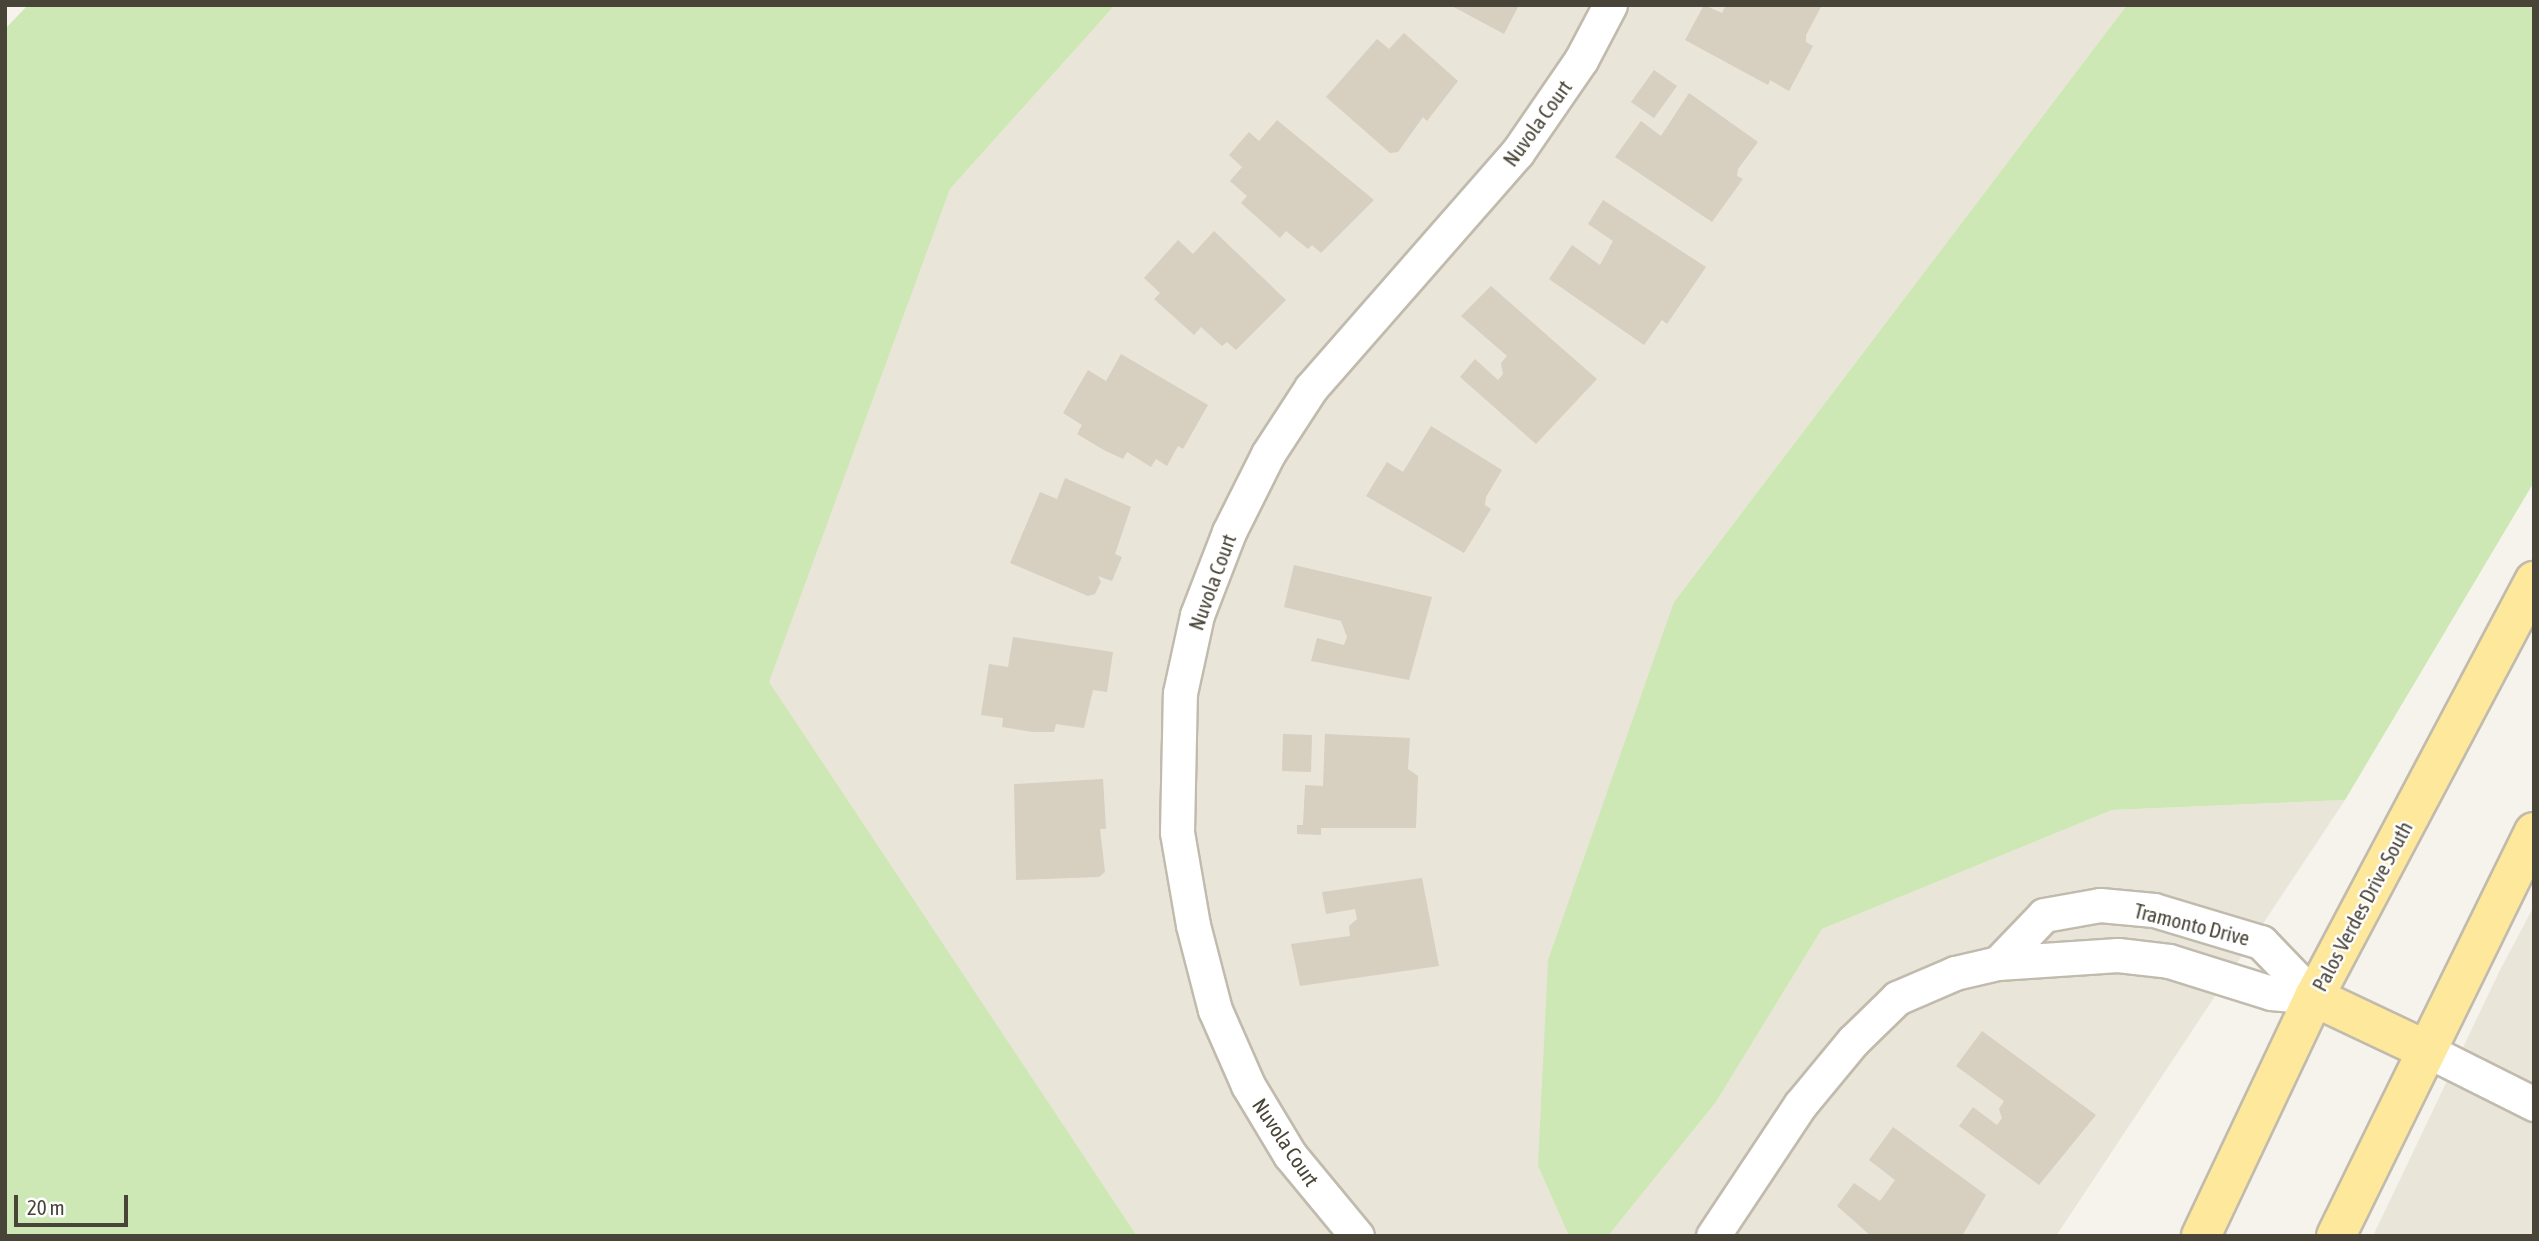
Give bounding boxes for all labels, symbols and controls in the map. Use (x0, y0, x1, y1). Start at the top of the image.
street label: Nuvola Court (1497, 75, 1577, 171)
street label: Nuvola Court (1183, 530, 1241, 634)
street label: Palos Verdes Drive South (2307, 817, 2417, 995)
street label: Tramonto Drive (2132, 897, 2252, 951)
street label: Nuvola Court (1247, 1093, 1325, 1191)
scale bar (18, 1182, 131, 1226)
text: 20 m (27, 1195, 65, 1219)

